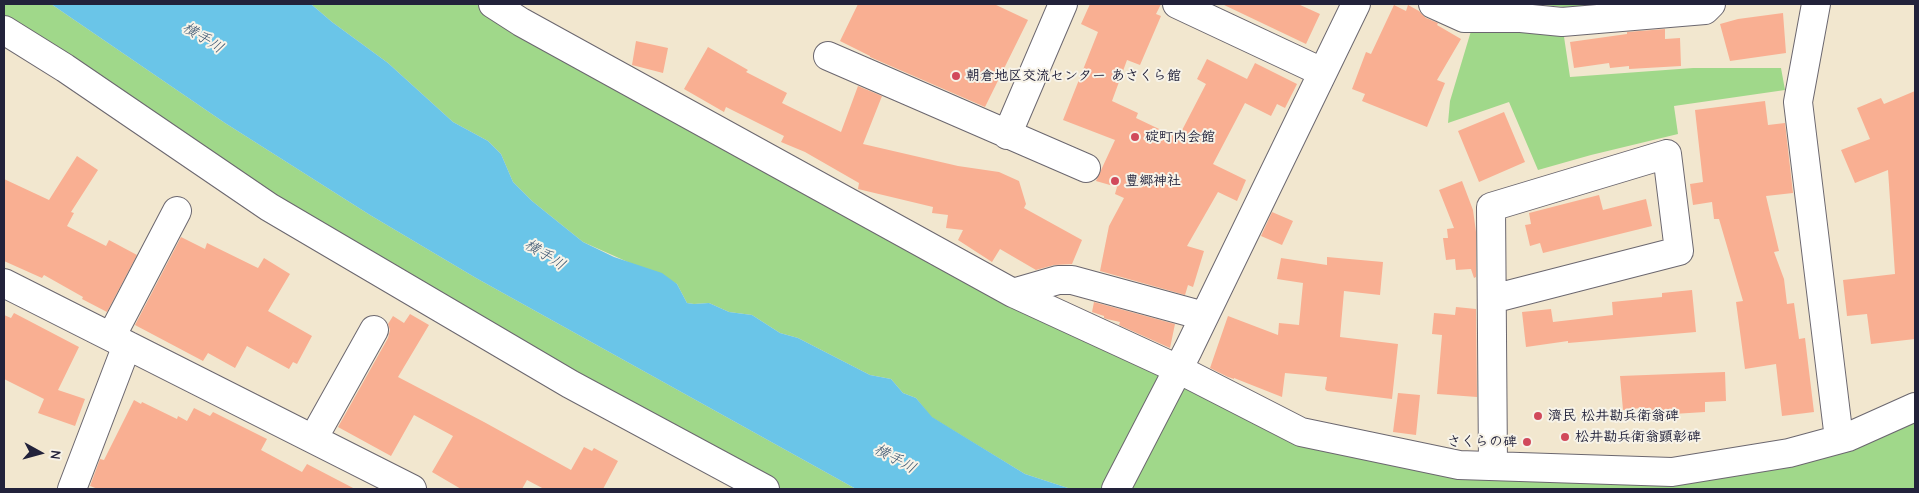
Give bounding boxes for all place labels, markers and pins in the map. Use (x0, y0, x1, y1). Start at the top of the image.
place label: 朝倉地区交流センター あさくら館 (966, 68, 1181, 84)
marker: 朝倉地区交流センター あさくら館 (950, 70, 962, 82)
place label: 碇町内会館 (1145, 129, 1215, 145)
marker: 碇町内会館 (1129, 131, 1141, 143)
place label: 豊郷神社 (1125, 173, 1181, 189)
marker: 豊郷神社 (1109, 175, 1121, 187)
place label: 濟民 松井勘兵衛翁碑 (1548, 408, 1679, 424)
marker: 濟民 松井勘兵衛翁碑 (1532, 410, 1544, 422)
place label: 松井勘兵衛翁顕彰碑 (1575, 429, 1701, 445)
marker: 松井勘兵衛翁顕彰碑 (1559, 431, 1571, 443)
place label: さくらの碑 (1447, 434, 1517, 450)
marker: さくらの碑 (1521, 436, 1533, 448)

